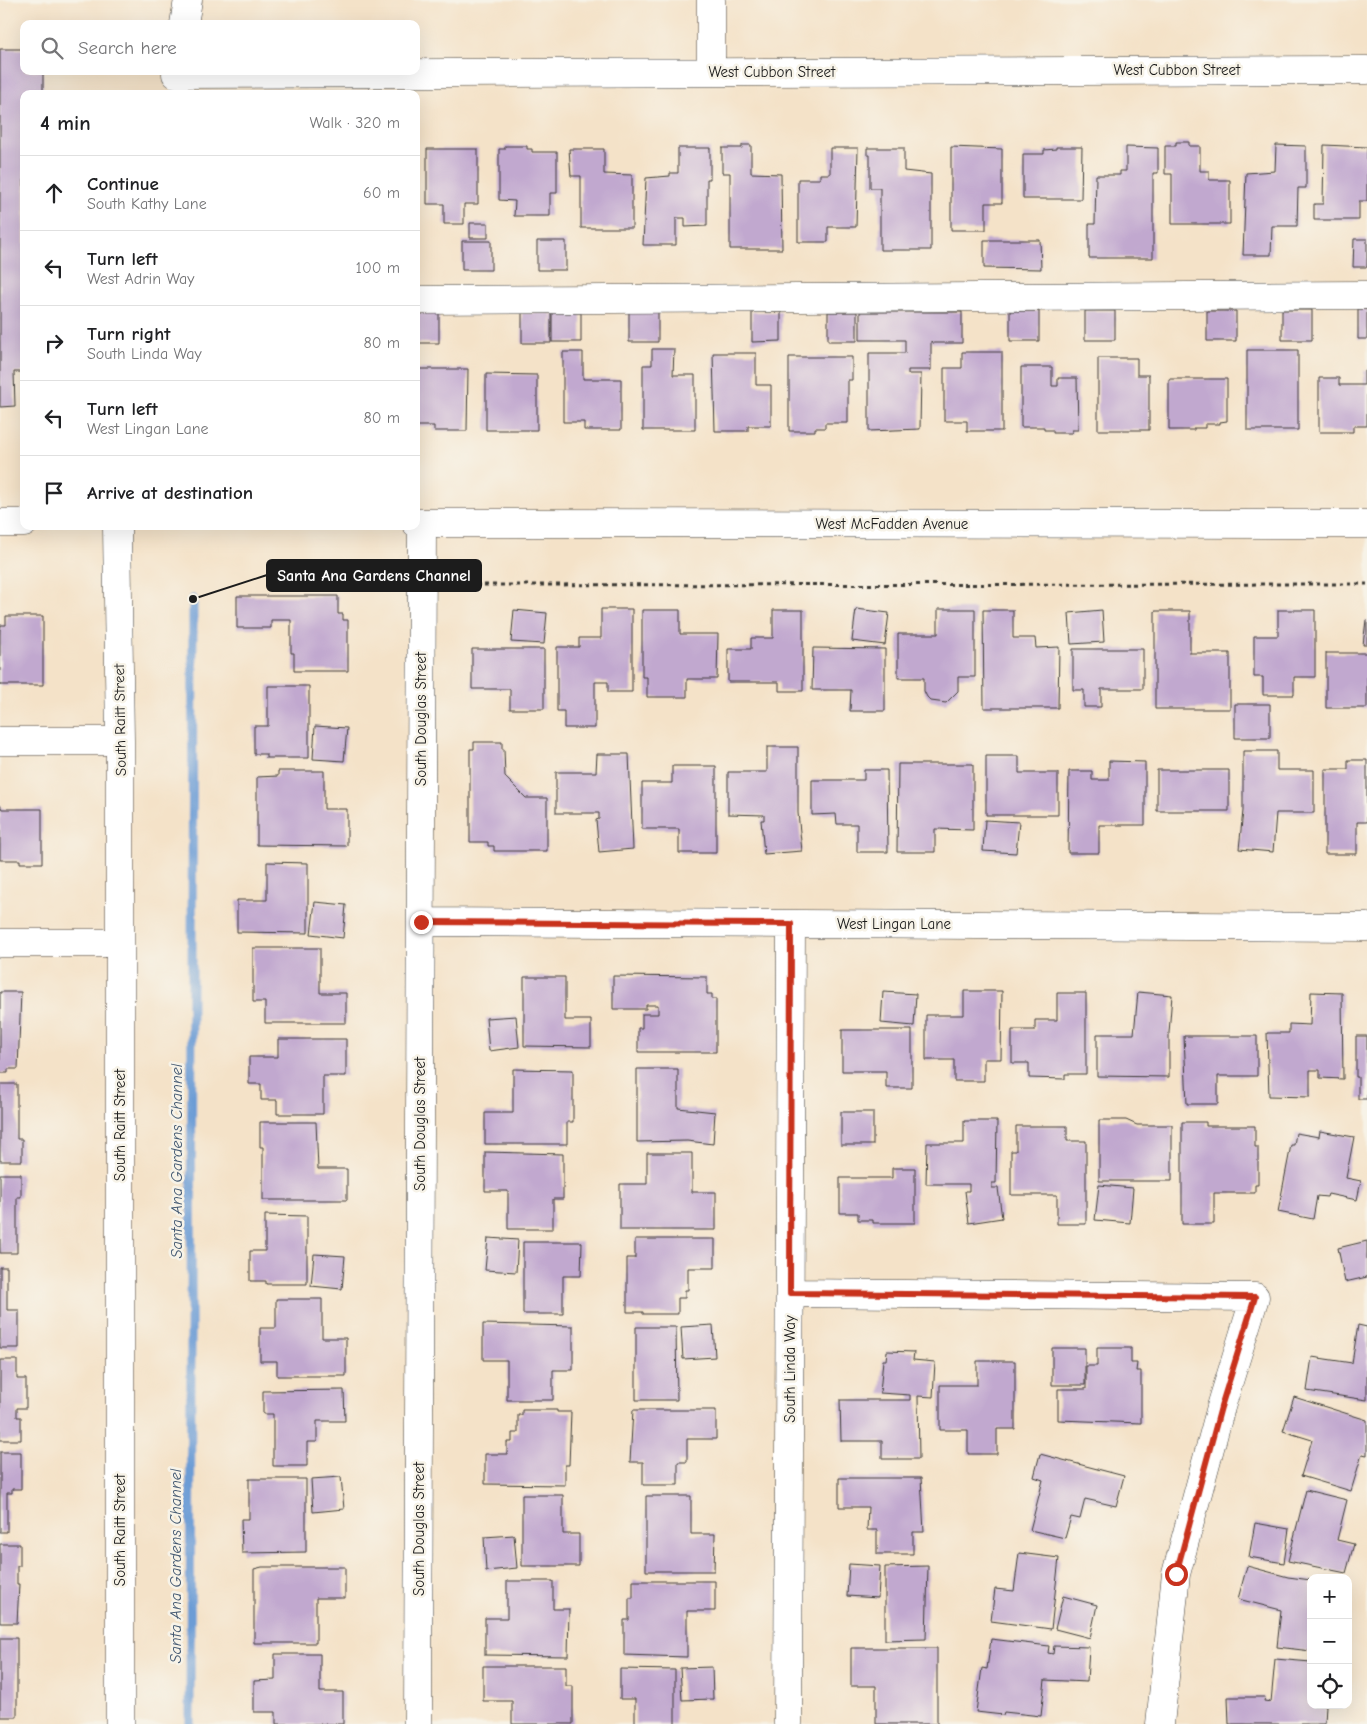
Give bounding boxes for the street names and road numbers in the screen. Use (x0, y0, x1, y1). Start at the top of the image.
street label: West Cubbon Street (1114, 61, 1241, 79)
street label: West Cubbon Street (709, 63, 836, 81)
street label: West McFadden Avenue (816, 515, 969, 533)
street label: South Douglas Street (412, 651, 430, 786)
street label: South Raitt Street (110, 663, 130, 776)
street label: West Lingan Lane (837, 915, 952, 933)
street label: South Douglas Street (411, 1056, 429, 1191)
street label: South Raitt Street (111, 1068, 129, 1181)
street label: South Linda Way (781, 1315, 799, 1423)
street label: South Douglas Street (410, 1461, 428, 1596)
street label: South Raitt Street (111, 1473, 129, 1586)

